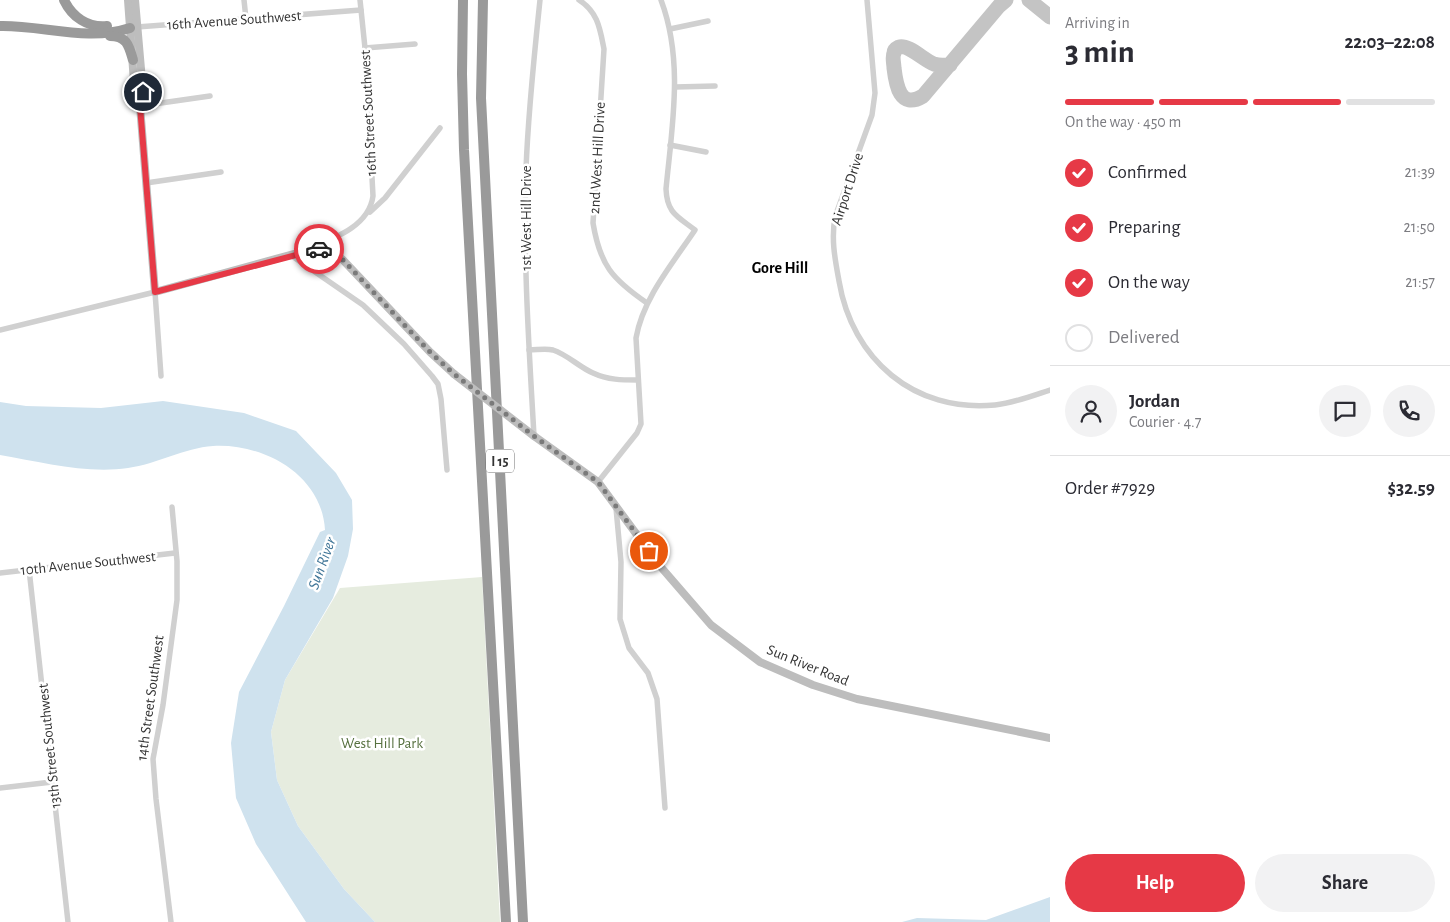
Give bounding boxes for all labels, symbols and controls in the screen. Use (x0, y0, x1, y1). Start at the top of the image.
street label: 16th Avenue Southwest (166, 8, 302, 33)
text: Arriving in (1065, 15, 1130, 31)
text: 22:03–22:08 (1344, 33, 1435, 52)
text: 3 min (1065, 36, 1135, 68)
street label: 16th Street Southwest (358, 49, 379, 176)
pin (122, 71, 164, 113)
icon: home (129, 78, 157, 106)
street label: 2nd West Hill Drive (587, 102, 608, 214)
text: On the way · 450 m (1065, 114, 1181, 130)
street label: Airport Drive (829, 151, 866, 227)
icon: check (1065, 159, 1093, 187)
text: Confirmed (1108, 163, 1187, 182)
text: 21:39 (1404, 164, 1435, 180)
street label: 1st West Hill Drive (519, 165, 534, 271)
icon: check (1065, 214, 1093, 242)
text: Preparing (1108, 218, 1181, 237)
text: 21:50 (1403, 219, 1435, 235)
courier (294, 224, 344, 274)
icon: car (305, 235, 333, 263)
district label: Gore Hill (752, 260, 808, 276)
icon: check (1065, 269, 1093, 297)
text: On the way (1108, 273, 1190, 292)
text: 21:57 (1405, 274, 1435, 290)
text: Delivered (1108, 328, 1180, 347)
button: person (1065, 385, 1117, 437)
button: chat (1319, 385, 1371, 437)
button: phone (1383, 385, 1435, 437)
text: Jordan (1129, 392, 1180, 411)
text: Courier · 4.7 (1129, 414, 1201, 430)
road number: I 15 (486, 450, 514, 472)
text: Order #7929 (1065, 479, 1155, 498)
text: $32.59 (1388, 479, 1435, 498)
pin (628, 530, 670, 572)
water label: Sun River (305, 534, 339, 591)
icon: bag (635, 537, 663, 565)
street label: 10th Avenue Southwest (20, 549, 156, 578)
street label: 14th Street Southwest (134, 634, 167, 762)
street label: Sun River Road (765, 642, 851, 689)
street label: 13th Street Southwest (35, 683, 64, 809)
park label: West Hill Park (341, 736, 423, 751)
button: Help (1065, 854, 1245, 912)
button: Share (1255, 854, 1435, 912)

